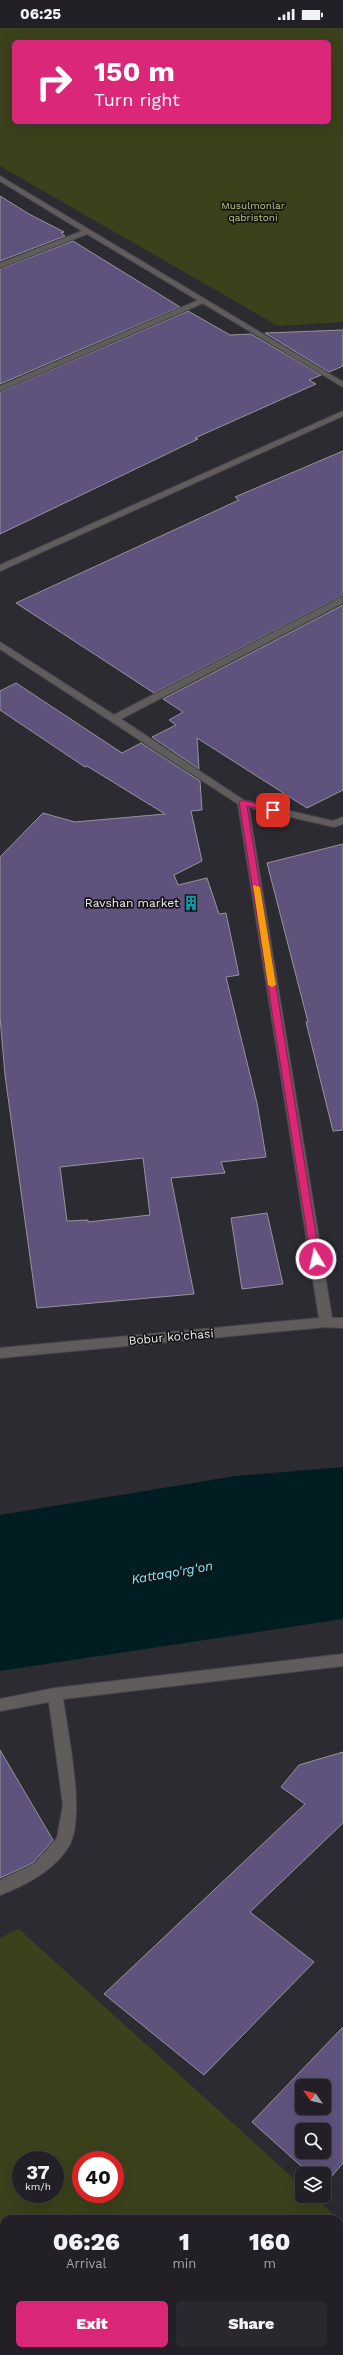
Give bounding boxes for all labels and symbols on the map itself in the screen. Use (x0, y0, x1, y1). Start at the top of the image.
park label: Musulmonlar qabristoni (221, 200, 285, 223)
pin (256, 793, 290, 827)
building icon: Ravshan market (182, 894, 200, 912)
place label: Ravshan market (85, 896, 179, 910)
position arrow (295, 1238, 337, 1280)
street label: Bobur ko'chasi (128, 1326, 214, 1348)
water label: Kattaqo'rg'on (130, 1558, 214, 1587)
north arrow (295, 2079, 331, 2115)
speed limit sign: 40 (72, 2151, 124, 2203)

